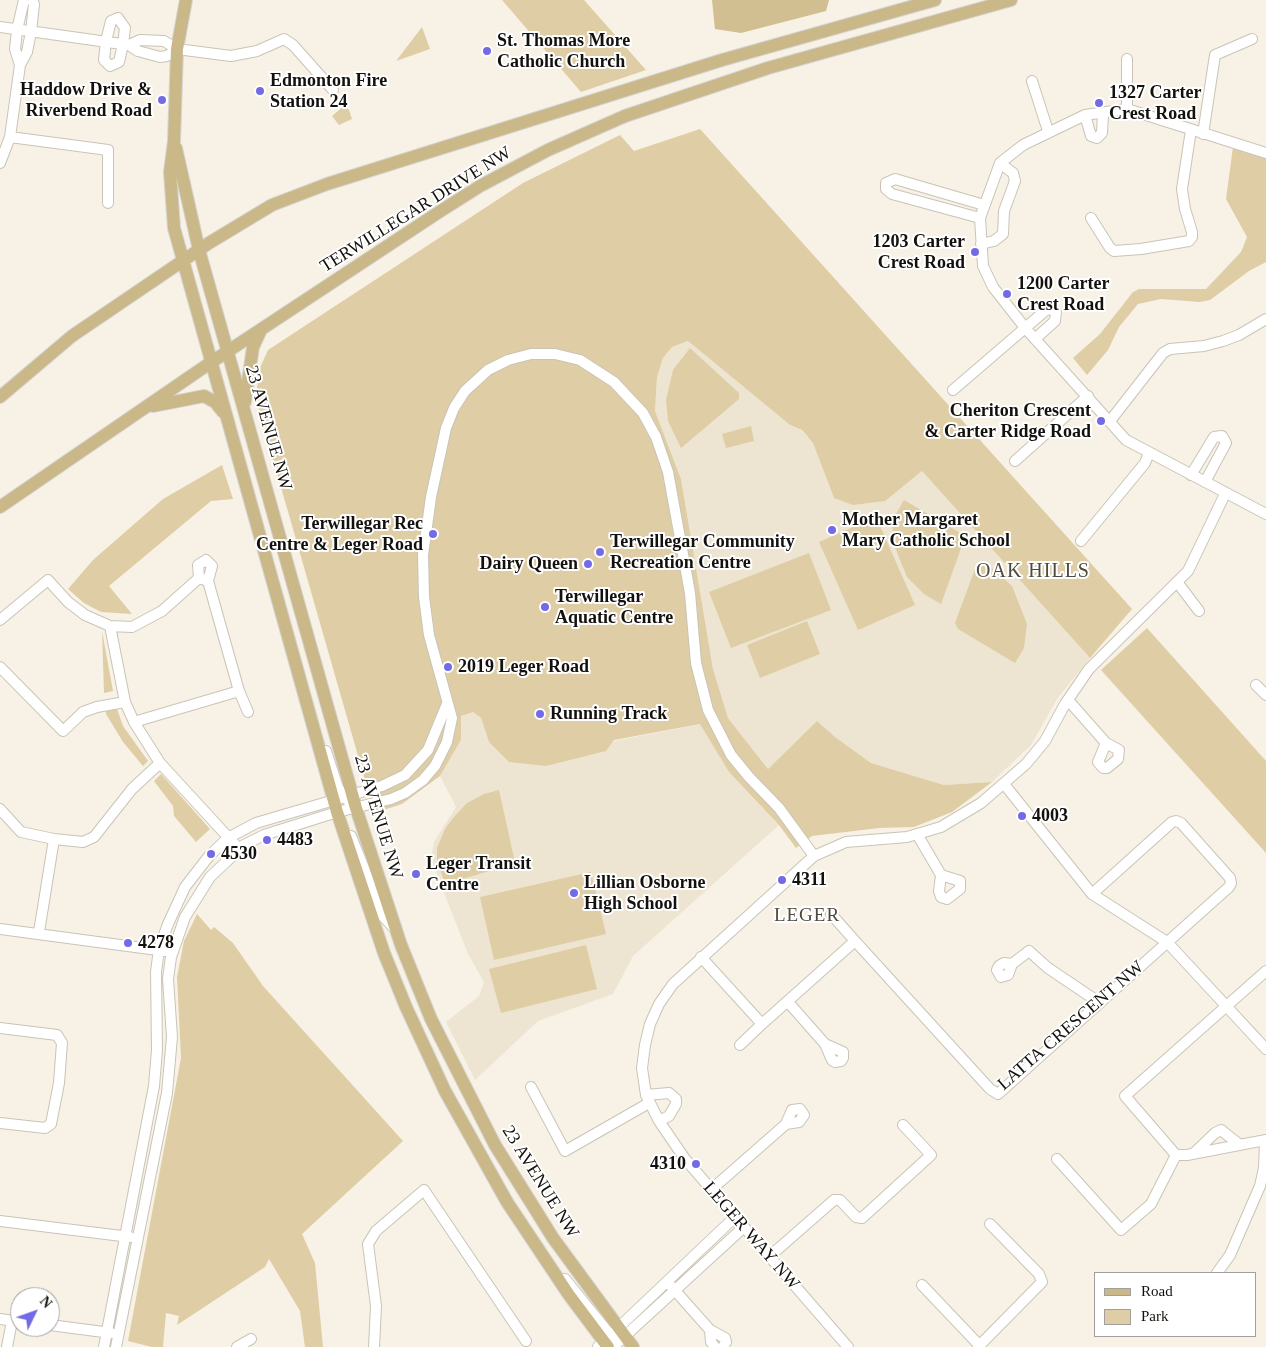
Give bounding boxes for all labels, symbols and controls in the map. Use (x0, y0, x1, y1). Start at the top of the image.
place label: St. Thomas More Catholic Church (497, 30, 630, 72)
marker: St. Thomas More Catholic Church (481, 45, 493, 57)
place label: Edmonton Fire Station 24 (270, 70, 387, 112)
place label: Haddow Drive & Riverbend Road (20, 79, 152, 122)
place label: 1327 Carter Crest Road (1109, 82, 1201, 125)
marker: Edmonton Fire Station 24 (254, 85, 266, 97)
marker: Haddow Drive & Riverbend Road (156, 94, 168, 106)
marker: 1327 Carter Crest Road (1093, 97, 1105, 109)
street label: TERWILLEGAR DRIVE NW (317, 142, 515, 278)
place label: 1203 Carter Crest Road (873, 231, 965, 274)
marker: 1203 Carter Crest Road (969, 246, 981, 258)
place label: 1200 Carter Crest Road (1017, 273, 1109, 316)
marker: 1200 Carter Crest Road (1001, 288, 1013, 300)
street label: 23 AVENUE NW (240, 363, 296, 493)
place label: Cheriton Crescent & Carter Ridge Road (925, 400, 1091, 442)
marker: Cheriton Crescent & Carter Ridge Road (1095, 415, 1107, 427)
place label: Mother Margaret Mary Catholic School (842, 509, 1010, 552)
place label: Terwillegar Rec Centre & Leger Road (256, 513, 423, 556)
marker: Mother Margaret Mary Catholic School (826, 524, 838, 536)
marker: Terwillegar Rec Centre & Leger Road (427, 528, 439, 540)
place label: Terwillegar Community Recreation Centre (610, 531, 795, 574)
marker: Terwillegar Community Recreation Centre (594, 546, 606, 558)
place label: Dairy Queen (480, 553, 578, 575)
marker: Dairy Queen (582, 558, 594, 570)
district label: OAK HILLS (975, 560, 1091, 584)
place label: Terwillegar Aquatic Centre (555, 586, 673, 628)
marker: Terwillegar Aquatic Centre (539, 601, 551, 613)
place label: 2019 Leger Road (458, 656, 589, 678)
marker: 2019 Leger Road (442, 661, 454, 673)
place label: Running Track (550, 703, 667, 725)
marker: Running Track (534, 708, 546, 720)
street label: 23 AVENUE NW (349, 752, 407, 882)
place label: 4003 (1032, 805, 1068, 827)
marker: 4003 (1016, 810, 1028, 822)
place label: 4483 (277, 829, 313, 851)
marker: 4483 (261, 834, 273, 846)
place label: 4530 (221, 843, 257, 865)
marker: 4530 (205, 848, 217, 860)
place label: Leger Transit Centre (426, 853, 531, 896)
marker: Leger Transit Centre (410, 868, 422, 880)
place label: 4311 (792, 869, 827, 891)
place label: Lillian Osborne High School (584, 872, 706, 914)
marker: 4311 (776, 874, 788, 886)
marker: Lillian Osborne High School (568, 887, 580, 899)
district label: LEGER (773, 905, 841, 927)
place label: 4278 (138, 932, 174, 954)
marker: 4278 (122, 937, 134, 949)
street label: LATTA CRESCENT NW (994, 957, 1148, 1095)
street label: 23 AVENUE NW (497, 1122, 583, 1242)
place label: 4310 (650, 1153, 686, 1175)
marker: 4310 (690, 1158, 702, 1170)
street label: LEGER WAY NW (698, 1177, 804, 1295)
legend (1094, 1272, 1256, 1337)
text: Road (1141, 1283, 1173, 1299)
north arrow (10, 1287, 60, 1337)
text: N (37, 1294, 55, 1311)
text: Park (1141, 1308, 1169, 1324)

